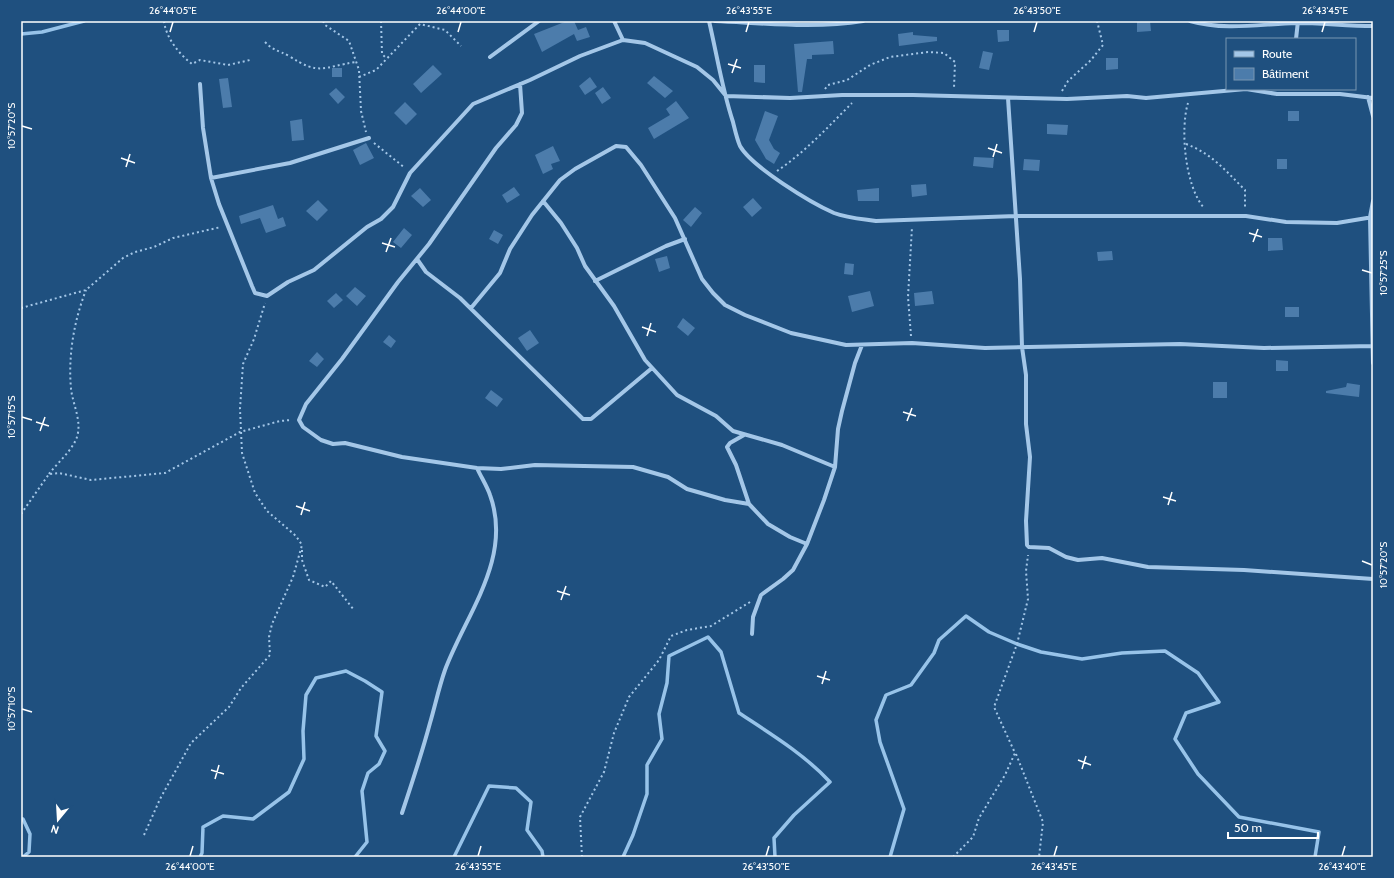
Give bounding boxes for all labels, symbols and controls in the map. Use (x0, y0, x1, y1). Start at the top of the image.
text: 26°44'05"E (149, 4, 197, 17)
text: 26°44'00"E (436, 4, 486, 17)
text: 26°43'55"E (726, 4, 772, 17)
text: 26°43'50"E (1013, 4, 1061, 17)
text: 26°43'45"E (1302, 4, 1349, 17)
legend (1226, 38, 1356, 90)
text: Route (1262, 46, 1292, 61)
text: Bâtiment (1262, 66, 1309, 81)
text: 10°57'20"S (5, 103, 18, 149)
text: 10°57'25"S (1377, 250, 1390, 296)
text: 10°57'15"S (5, 395, 18, 439)
text: 10°57'20"S (1377, 542, 1390, 588)
text: 10°57'10"S (5, 687, 18, 731)
north arrow (38, 800, 78, 840)
scale bar (1228, 814, 1318, 840)
text: 50 m (1234, 820, 1262, 835)
text: N (49, 822, 61, 837)
text: 26°44'00"E (165, 860, 215, 873)
text: 26°43'55"E (455, 860, 501, 873)
text: 26°43'50"E (742, 860, 790, 873)
text: 26°43'45"E (1031, 860, 1078, 873)
text: 26°43'40"E (1318, 860, 1366, 873)

